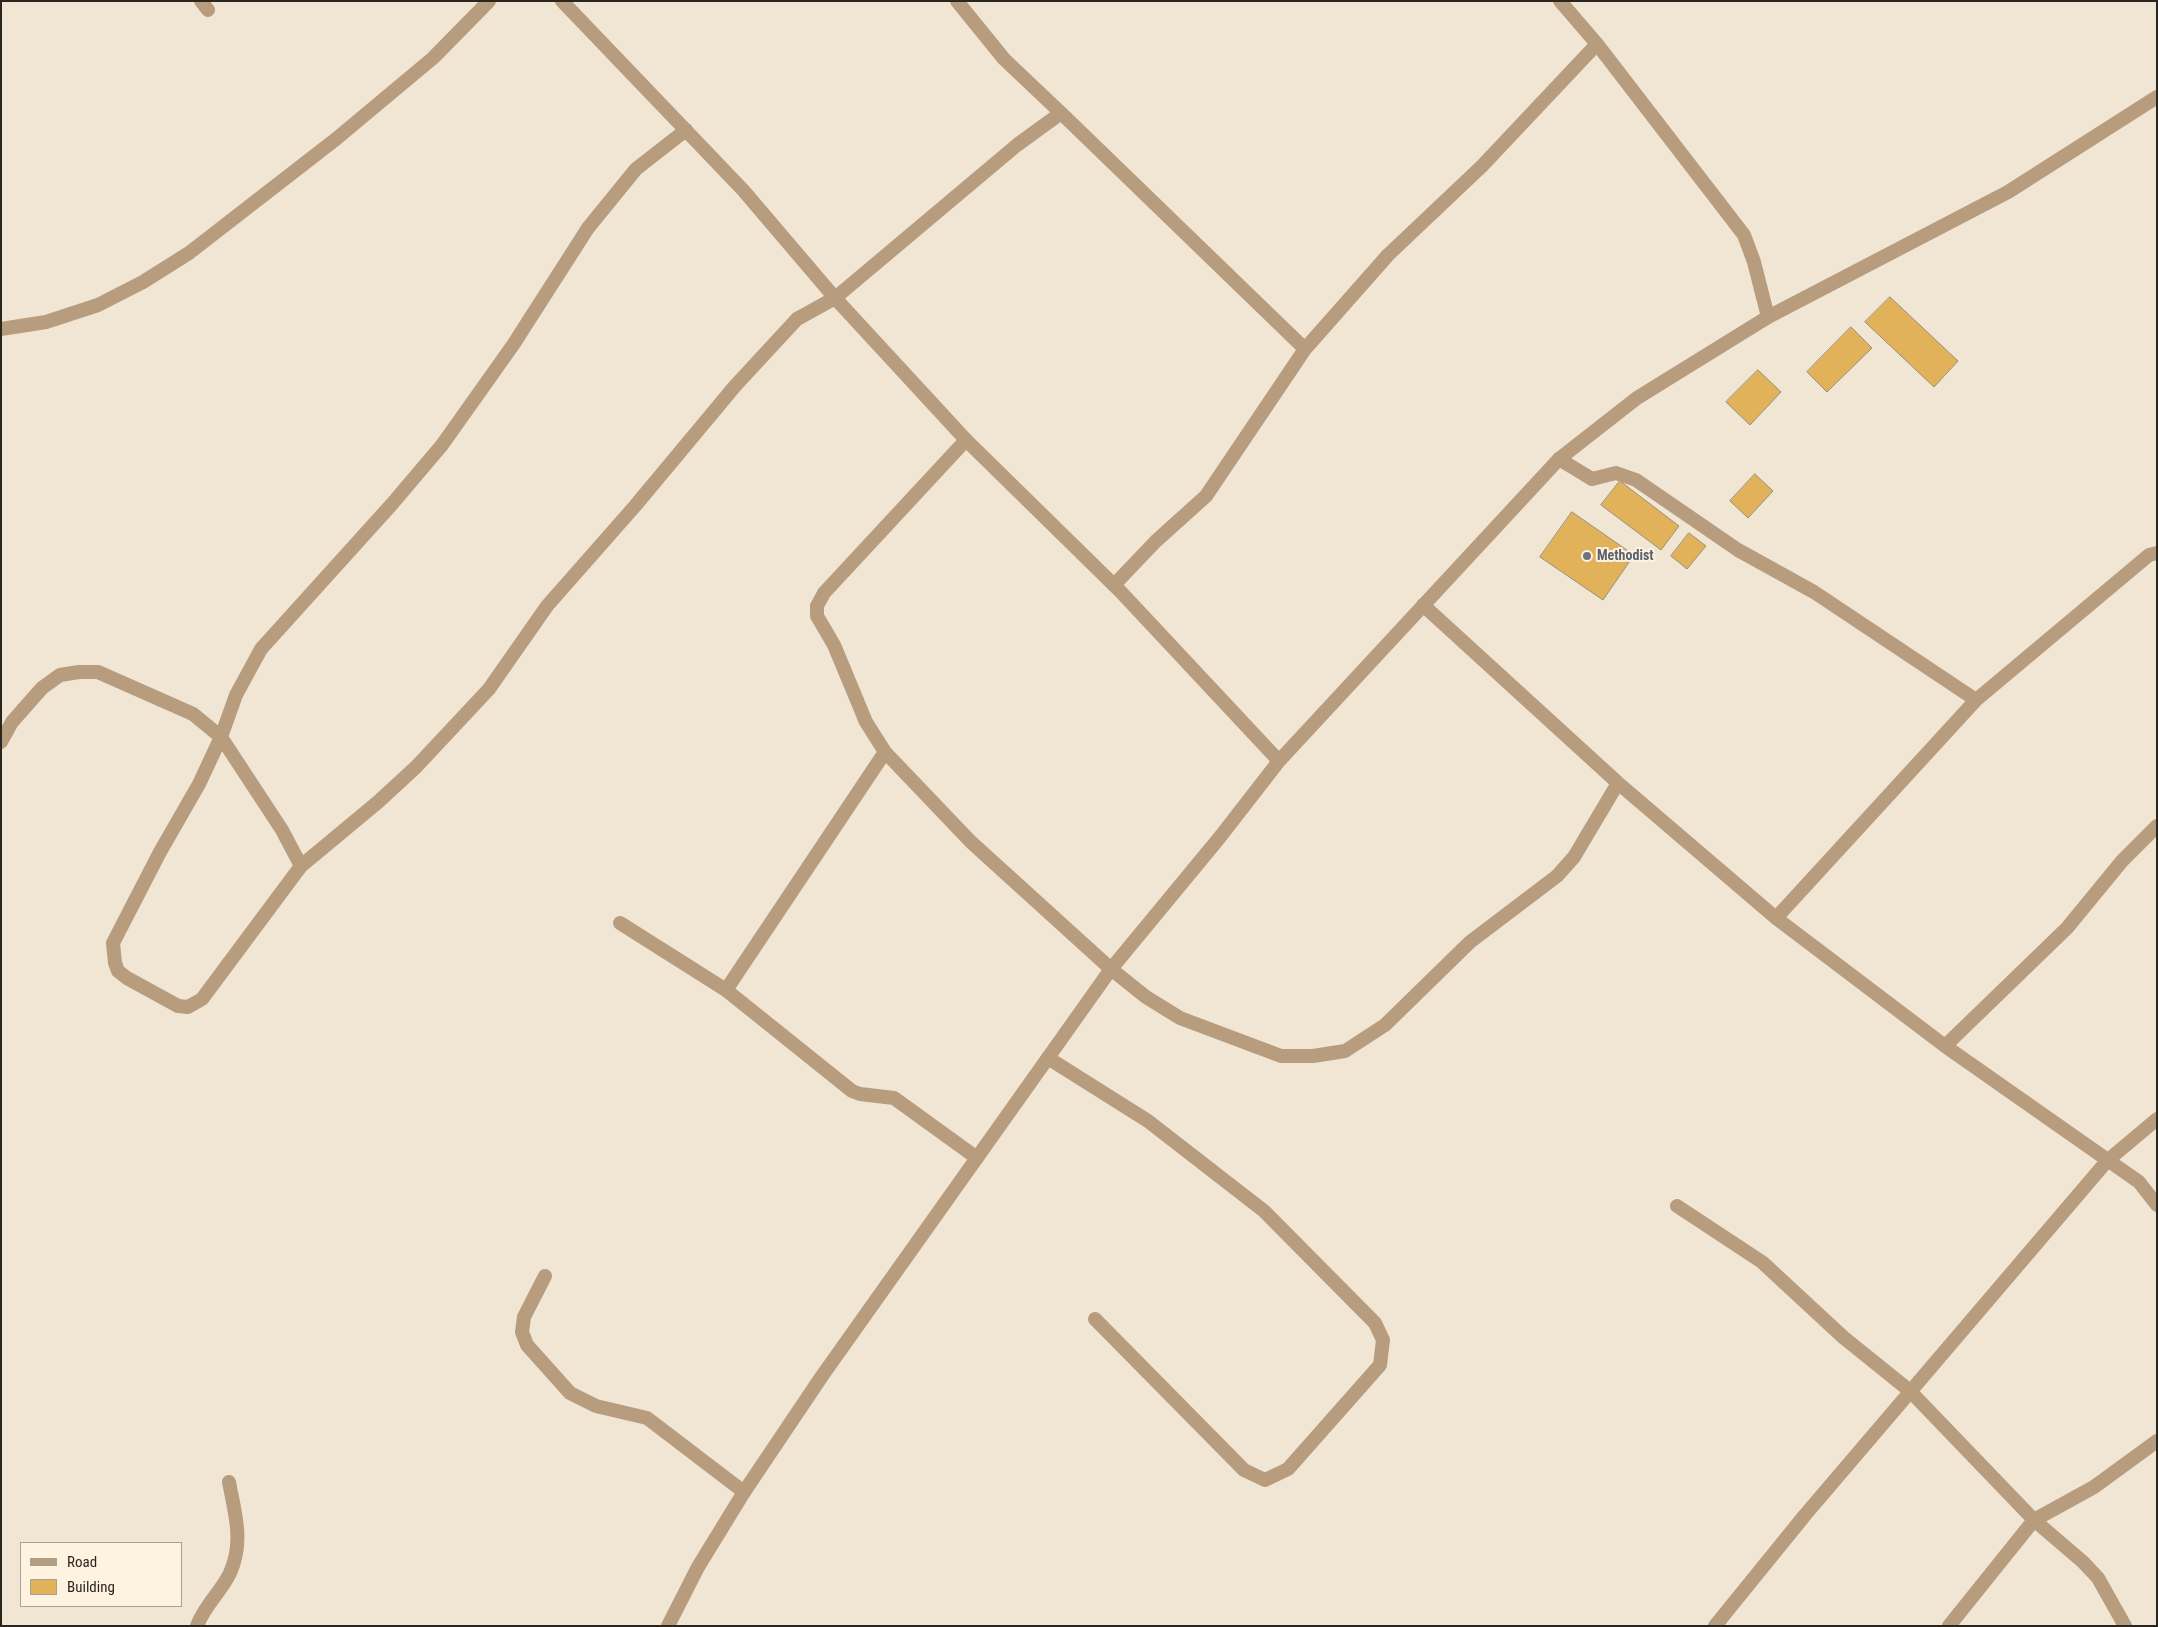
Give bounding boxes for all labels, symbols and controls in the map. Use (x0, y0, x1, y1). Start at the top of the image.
place label: Methodist (1597, 548, 1654, 564)
marker: Methodist (1581, 550, 1593, 562)
legend (20, 1542, 182, 1607)
text: Road (67, 1553, 97, 1571)
text: Building (67, 1578, 115, 1596)

